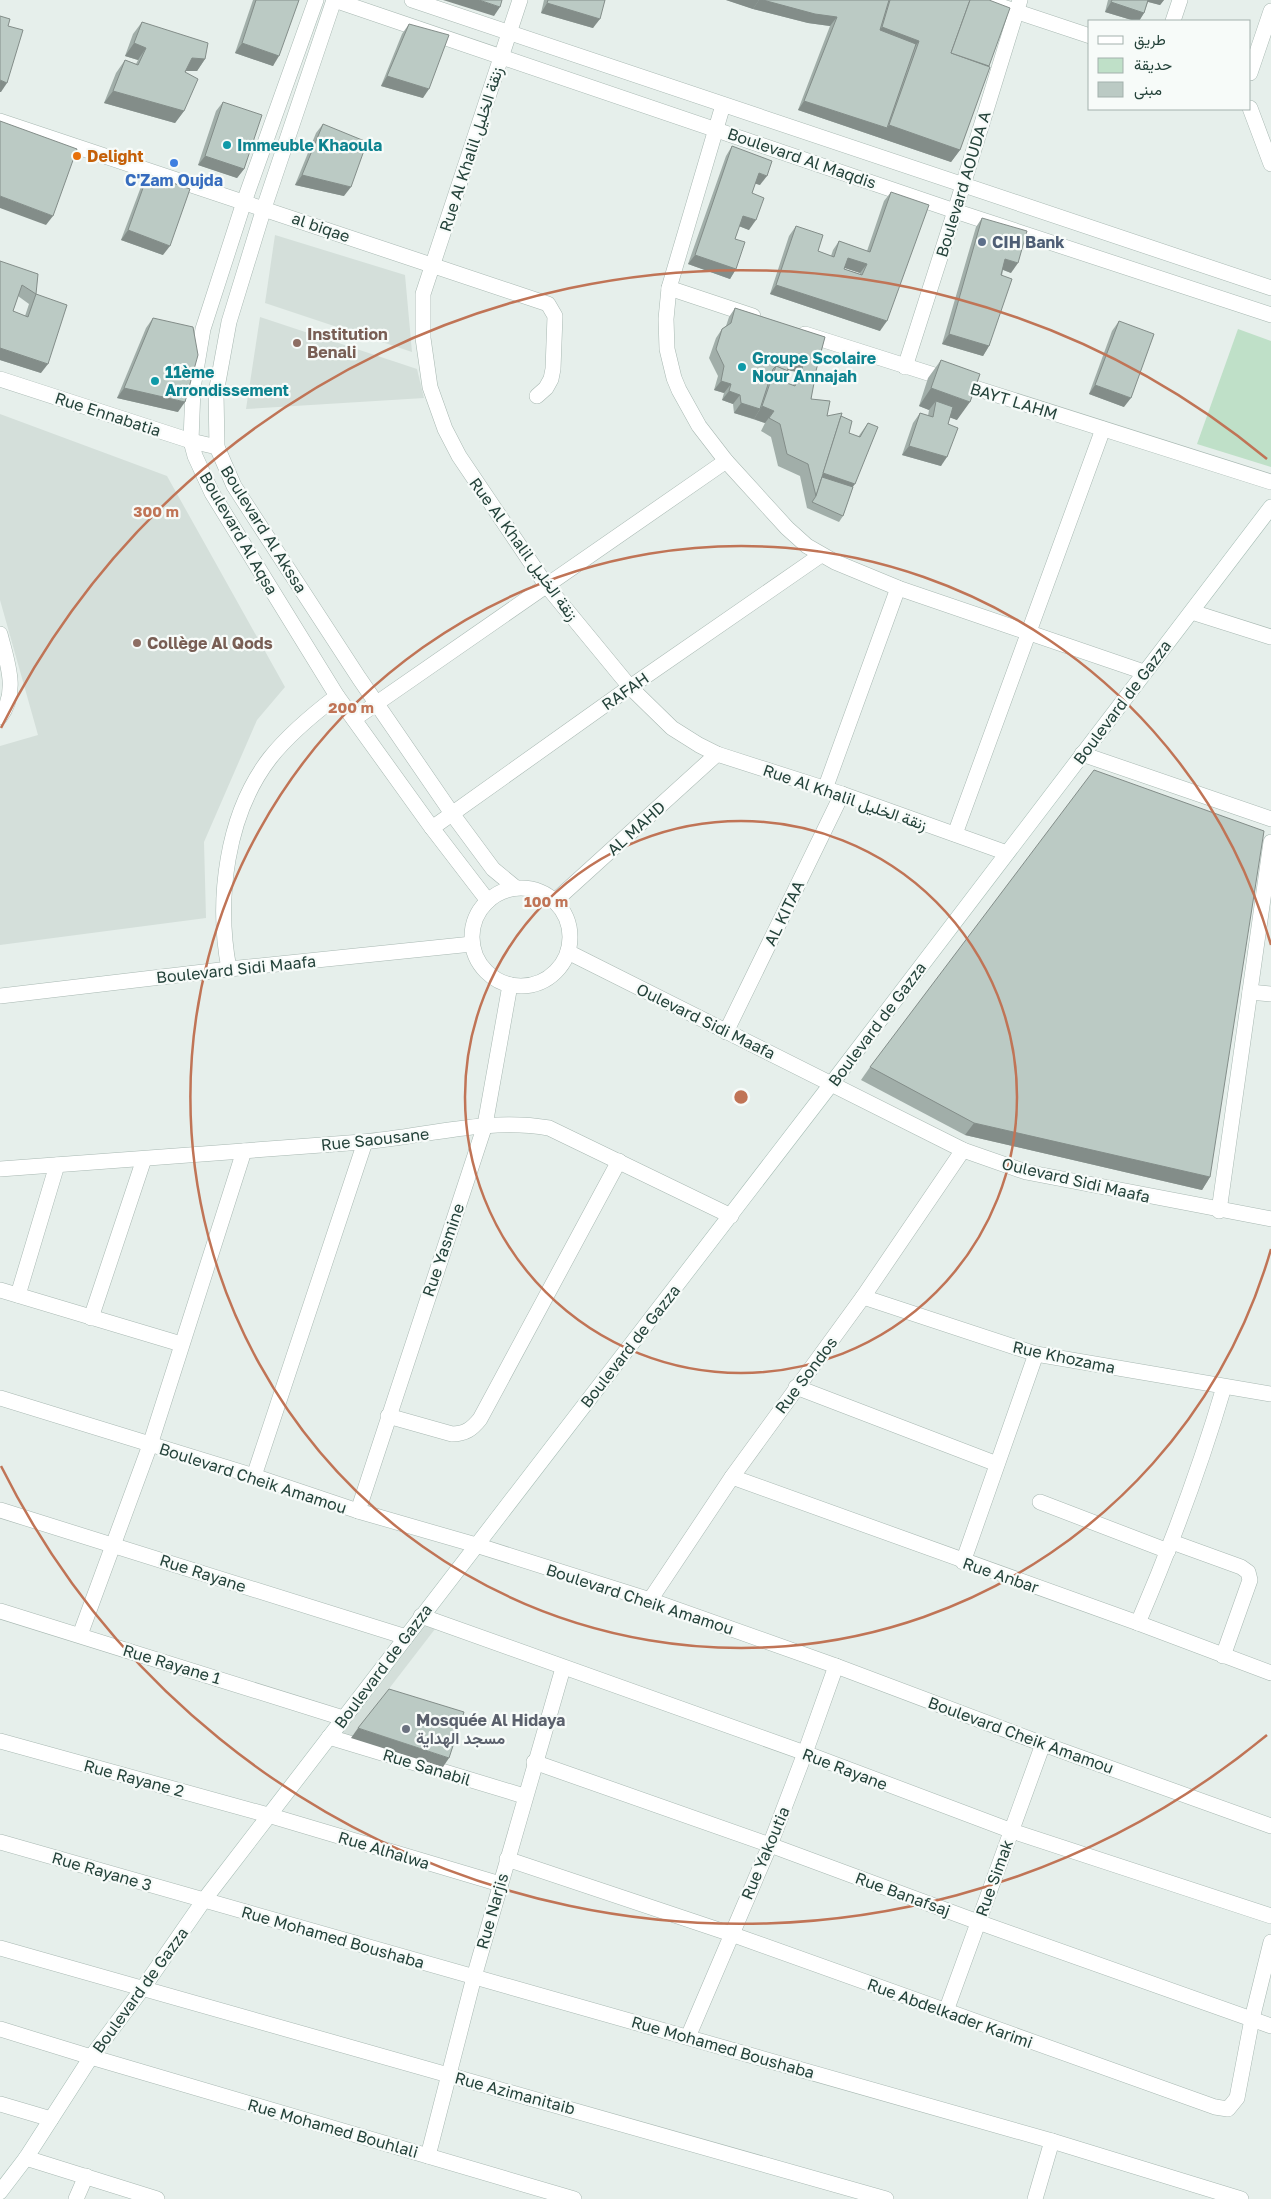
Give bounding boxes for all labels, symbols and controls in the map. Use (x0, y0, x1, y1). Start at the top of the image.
legend (1088, 20, 1251, 110)
text: طريق (1134, 30, 1166, 50)
text: حديقة (1134, 55, 1172, 74)
street label: Rue Al Khalil زنقة الخليل (435, 64, 508, 234)
text: مبنى (1134, 80, 1162, 100)
street label: Boulevard AOUDA A (931, 108, 995, 259)
street label: Boulevard Al Maqdis (725, 123, 879, 193)
place label: Immeuble Khaoula (237, 135, 382, 155)
marker: Immeuble Khaoula (221, 139, 233, 151)
place label: Delight (87, 146, 144, 166)
marker: Delight (71, 150, 83, 162)
marker: C'Zam Oujda (168, 157, 180, 169)
place label: C'Zam Oujda (125, 170, 223, 190)
street label: al biqae (289, 208, 353, 246)
place label: CIH Bank (992, 232, 1065, 252)
marker: CIH Bank (976, 236, 988, 248)
place label: Institution Benali (307, 324, 388, 362)
marker: Institution Benali (291, 337, 303, 349)
place label: Groupe Scolaire Nour Annajah (752, 348, 876, 386)
marker: Groupe Scolaire Nour Annajah (736, 361, 748, 373)
place label: 11ème Arrondissement (165, 362, 289, 400)
marker: 11ème Arrondissement (149, 375, 161, 387)
street label: BAYT LAHM (968, 378, 1060, 424)
street label: Rue Ennabatia (52, 387, 164, 441)
street label: Boulevard Al Akssa (217, 462, 311, 596)
street label: Boulevard Al Aqsa (196, 468, 282, 598)
street label: Rue Al Khalil زنقة الخليل (465, 474, 583, 625)
text: 300 m (133, 502, 179, 520)
place label: Collège Al Qods (147, 633, 273, 653)
street label: Boulevard de Gazza (1069, 636, 1175, 768)
marker: Collège Al Qods (131, 637, 143, 649)
street label: RAFAH (598, 668, 652, 714)
text: 200 m (328, 698, 374, 716)
street label: Rue Al Khalil زنقة الخليل (760, 760, 930, 835)
street label: AL MAHD (603, 797, 669, 859)
street label: AL KITAA (760, 877, 809, 949)
text: 100 m (524, 892, 568, 910)
street label: Boulevard Sidi Maafa (155, 951, 317, 987)
street label: Boulevard de Gazza (824, 958, 930, 1090)
street label: Oulevard Sidi Maafa (633, 979, 779, 1063)
centre of rings (732, 1088, 750, 1106)
street label: Rue Saousane (320, 1123, 430, 1155)
street label: Oulevard Sidi Maafa (1000, 1153, 1152, 1207)
street label: Rue Yasmine (418, 1201, 468, 1299)
street label: Boulevard de Gazza (576, 1281, 684, 1411)
street label: Rue Sondos (771, 1333, 841, 1417)
street label: Rue Khozama (1011, 1336, 1117, 1378)
street label: Boulevard Cheik Amamou (157, 1438, 349, 1518)
street label: Rue Rayane (157, 1550, 249, 1596)
street label: Rue Anbar (960, 1553, 1042, 1597)
street label: Boulevard Cheik Amamou (544, 1559, 736, 1639)
street label: Boulevard de Gazza (330, 1600, 436, 1732)
street label: Rue Rayane 1 (121, 1640, 224, 1688)
street label: Boulevard Cheik Amamou (925, 1692, 1117, 1778)
place label: Mosquée Al Hidaya مسجد الهداية (416, 1710, 565, 1749)
marker: Mosquée Al Hidaya مسجد الهداية (400, 1723, 412, 1735)
street label: Rue Sanabil (381, 1744, 473, 1790)
street label: Rue Rayane (800, 1744, 890, 1794)
street label: Rue Rayane 2 (82, 1755, 186, 1801)
street label: Rue Yakoutia (736, 1803, 794, 1903)
street label: Rue Alhalwa (336, 1827, 432, 1873)
street label: Rue Simak (971, 1837, 1017, 1919)
street label: Rue Rayane 3 (50, 1847, 154, 1895)
street label: Rue Banafsaj (853, 1868, 953, 1920)
street label: Rue Narjis (472, 1871, 512, 1951)
street label: Rue Mohamed Boushaba (239, 1901, 427, 1973)
street label: Boulevard de Gazza (88, 1923, 192, 2057)
street label: Rue Abdelkader Karimi (865, 1974, 1035, 2052)
street label: Rue Mohamed Boushaba (629, 2011, 817, 2083)
street label: Rue Azimanitaib (453, 2067, 578, 2119)
street label: Rue Mohamed Bouhlali (245, 2094, 421, 2162)

